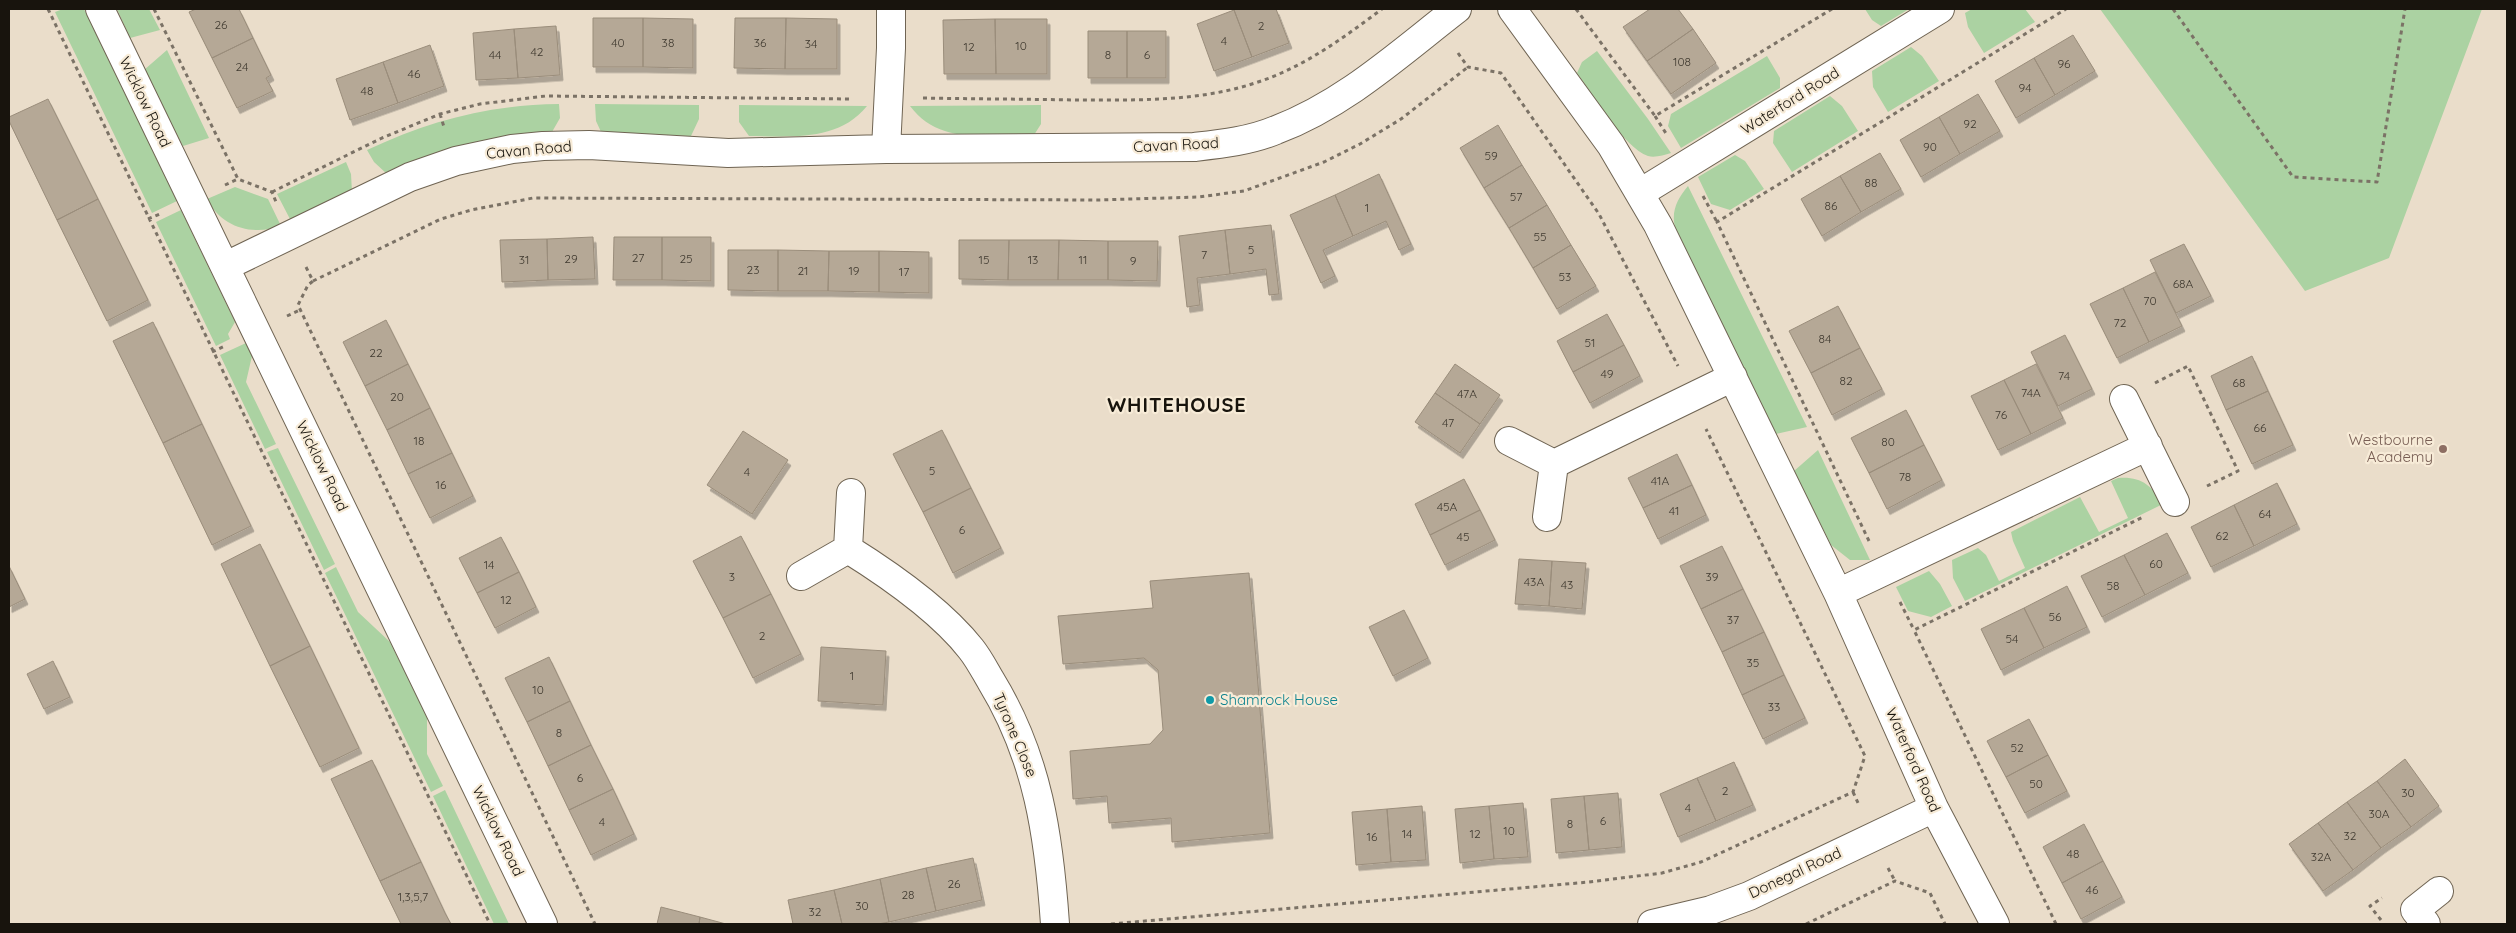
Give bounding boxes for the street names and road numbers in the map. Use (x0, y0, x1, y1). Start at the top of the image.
street label: Wicklow Road (115, 53, 176, 150)
street label: Waterford Road (1737, 63, 1842, 138)
street label: Cavan Road (1133, 133, 1219, 156)
street label: Cavan Road (485, 136, 572, 163)
street label: Wicklow Road (292, 417, 353, 514)
street label: Tyrone Close (989, 690, 1042, 780)
street label: Waterford Road (1882, 705, 1945, 815)
street label: Wicklow Road (468, 782, 529, 879)
street label: Donegal Road (1745, 843, 1844, 902)

